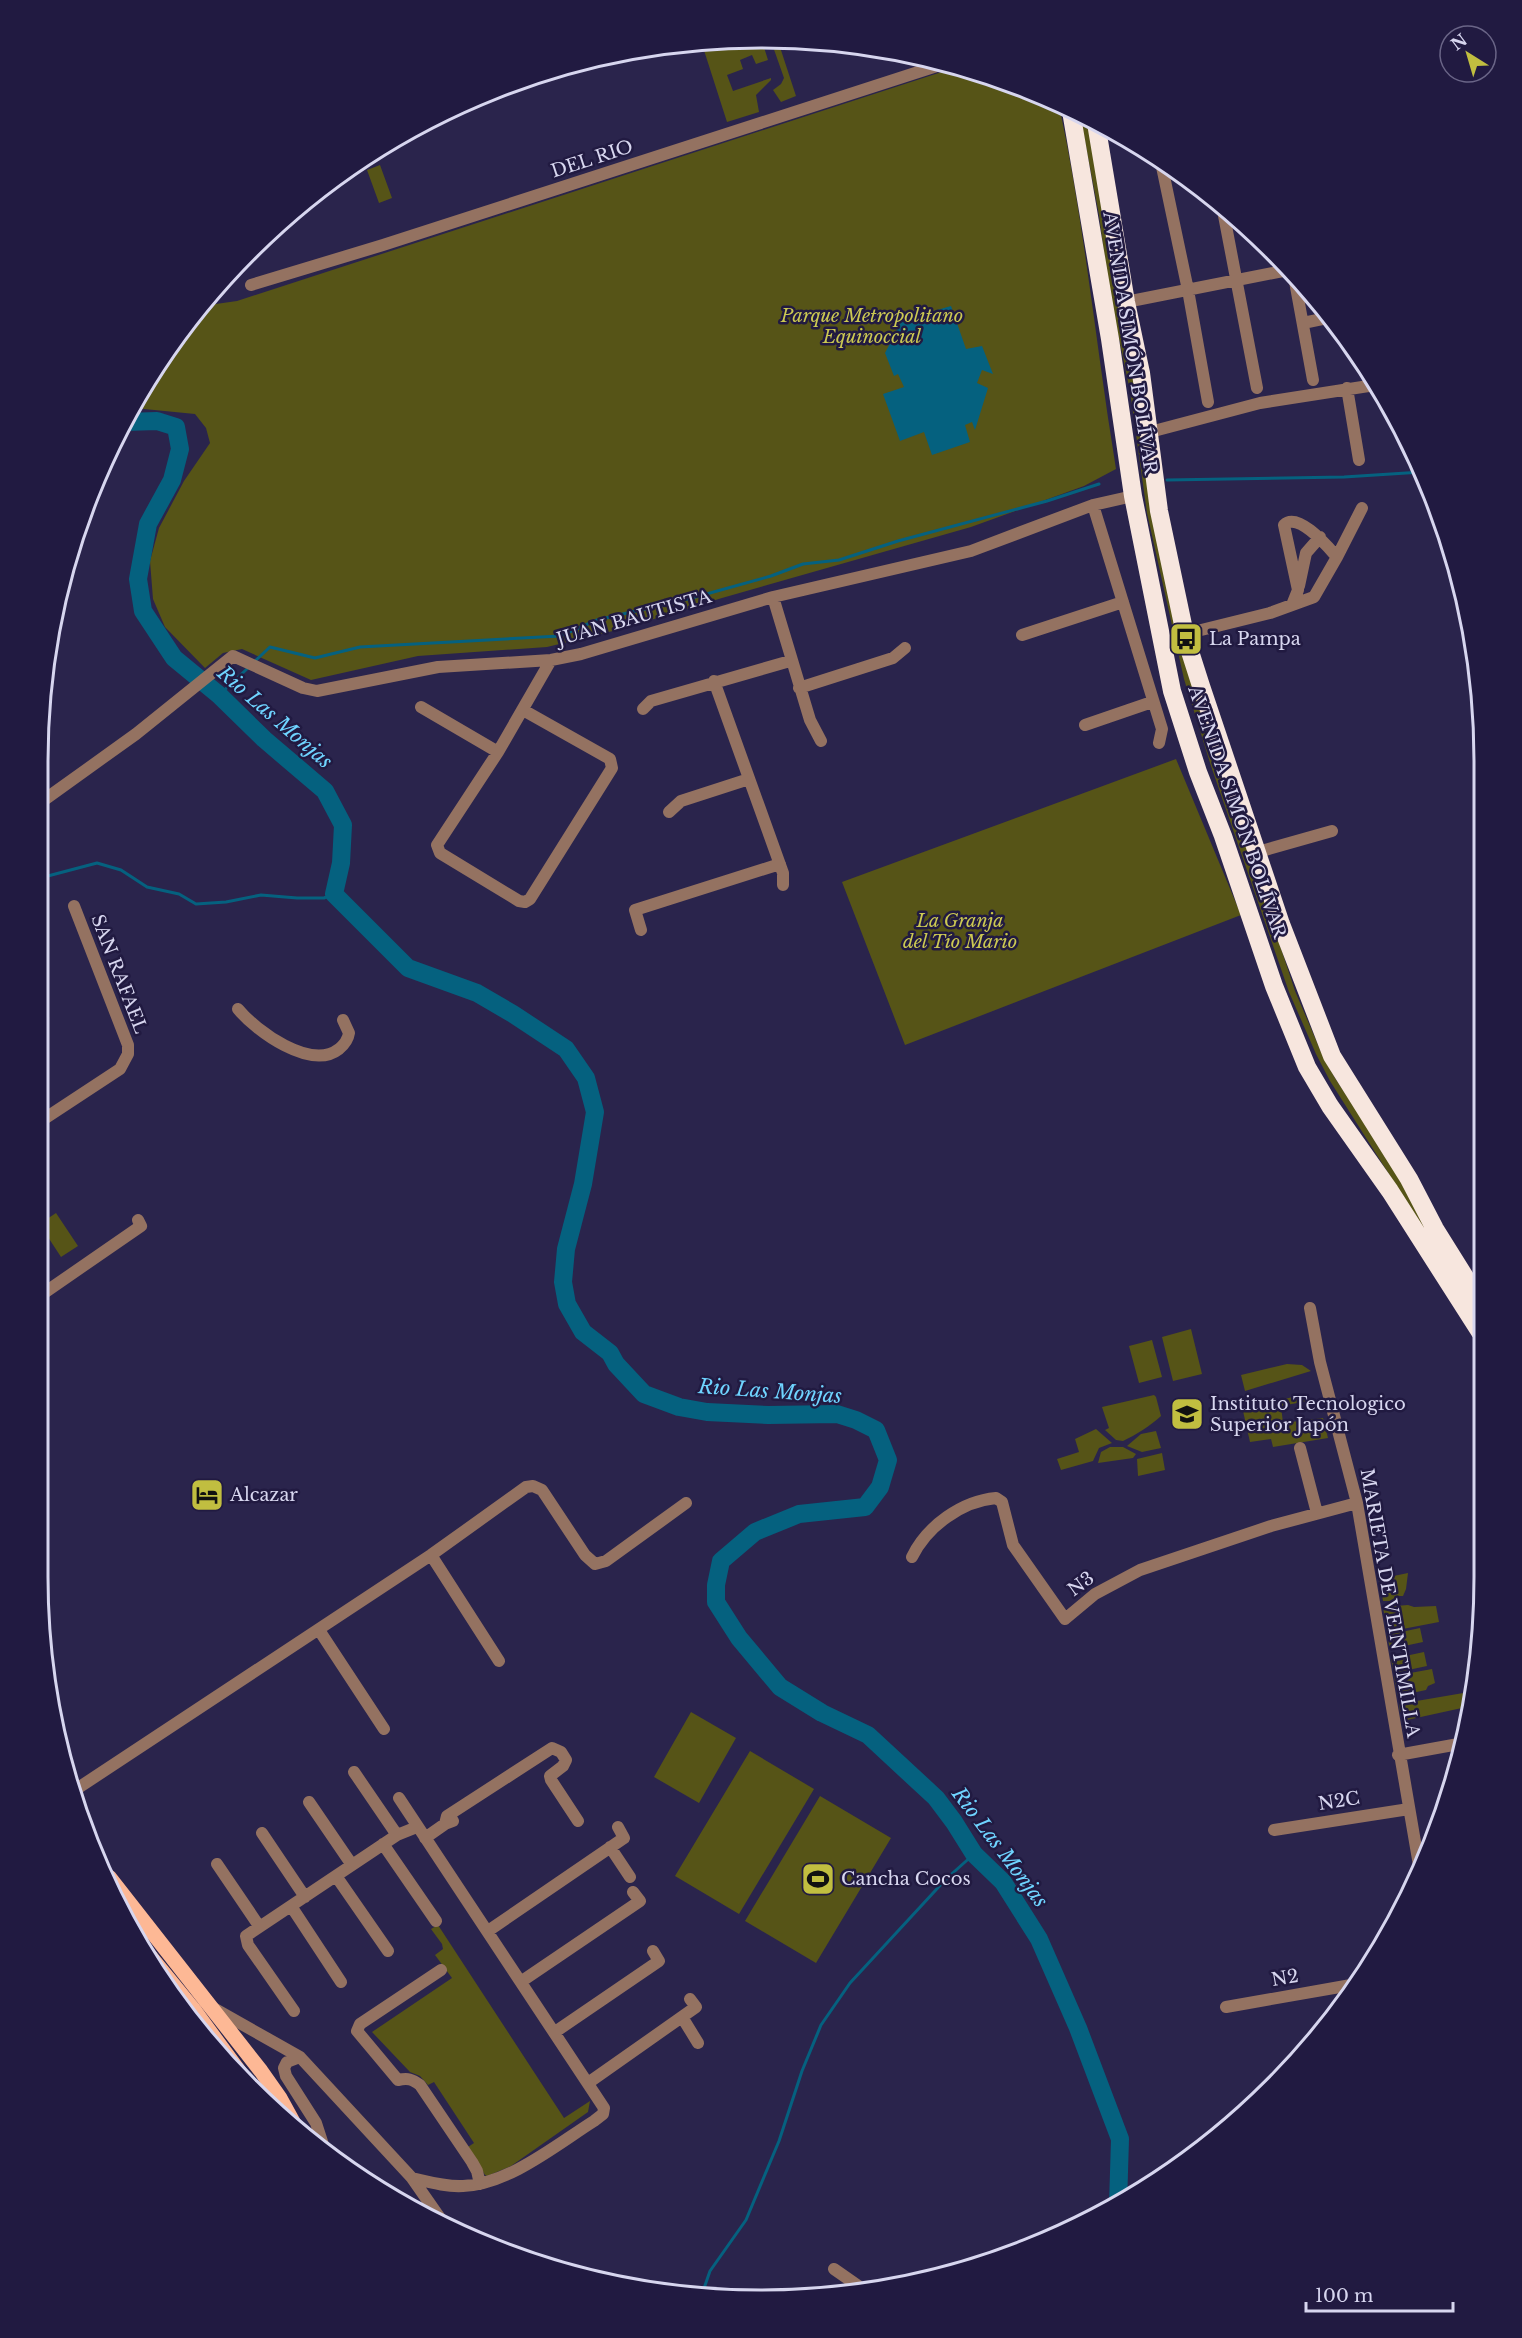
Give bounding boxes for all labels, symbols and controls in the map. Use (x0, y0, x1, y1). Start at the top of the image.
north arrow (1438, 24, 1498, 84)
text: N (1447, 30, 1471, 55)
street label: DEL RIO (548, 135, 636, 183)
street label: AVENIDA SIMÓN BOLÍVAR (1098, 209, 1163, 477)
park label: Parque Metropolitano Equinoccial (780, 305, 963, 348)
street label: JUAN BAUTISTA (552, 585, 715, 651)
bus stop icon: La Pampa (1168, 621, 1204, 657)
place label: La Pampa (1209, 628, 1301, 650)
water label: Rio Las Monjas (212, 660, 338, 774)
street label: AVENIDA SIMÓN BOLÍVAR (1183, 682, 1292, 942)
park label: La Granja del Tío Mario (903, 910, 1017, 953)
street label: SAN RAFAEL (86, 911, 152, 1037)
water label: Rio Las Monjas (696, 1374, 843, 1408)
place label: Instituto Tecnologico Superior Japón (1210, 1393, 1406, 1436)
school or university icon: Instituto Tecnologico Superior Japón (1169, 1396, 1205, 1432)
street label: MARIETA DE VEINTIMILLA (1355, 1467, 1425, 1740)
hotel icon: Alcazar (189, 1477, 225, 1513)
place label: Alcazar (229, 1484, 298, 1506)
street label: N3 (1063, 1567, 1099, 1601)
water label: Rio Las Monjas (946, 1781, 1053, 1912)
street label: N2C (1317, 1787, 1361, 1815)
sports icon: Cancha Cocos (800, 1861, 836, 1897)
place label: Cancha Cocos (841, 1868, 971, 1890)
street label: N2 (1270, 1965, 1300, 1991)
scale bar (1306, 2275, 1453, 2313)
text: 100 m (1315, 2285, 1373, 2307)

